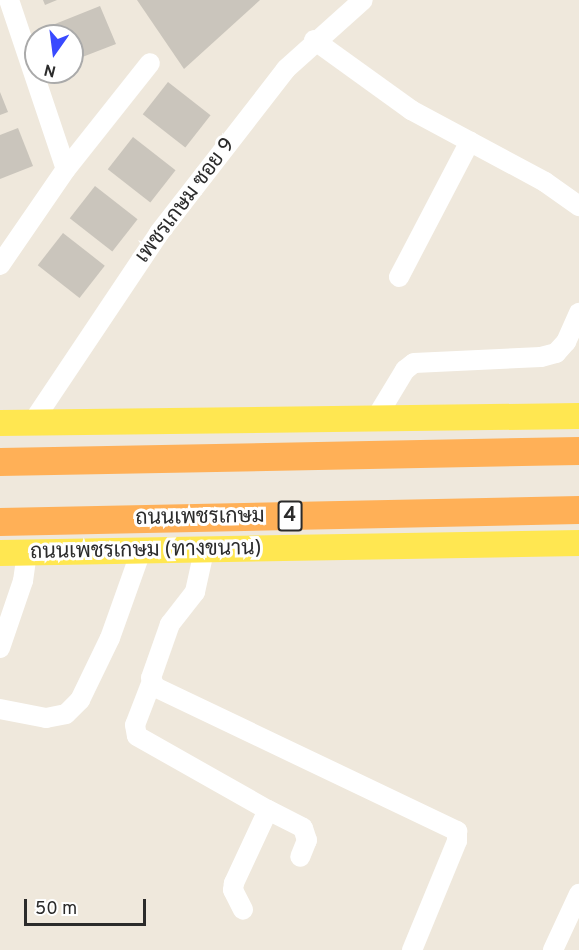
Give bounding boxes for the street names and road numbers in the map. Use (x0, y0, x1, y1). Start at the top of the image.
street label: เพชรเกษม ซอย 9 (131, 134, 241, 268)
road number: 4 (276, 499, 304, 533)
street label: ถนนเพชรเกษม (135, 504, 265, 532)
street label: ถนนเพชรเกษม (ทางขนาน) (30, 536, 262, 566)

